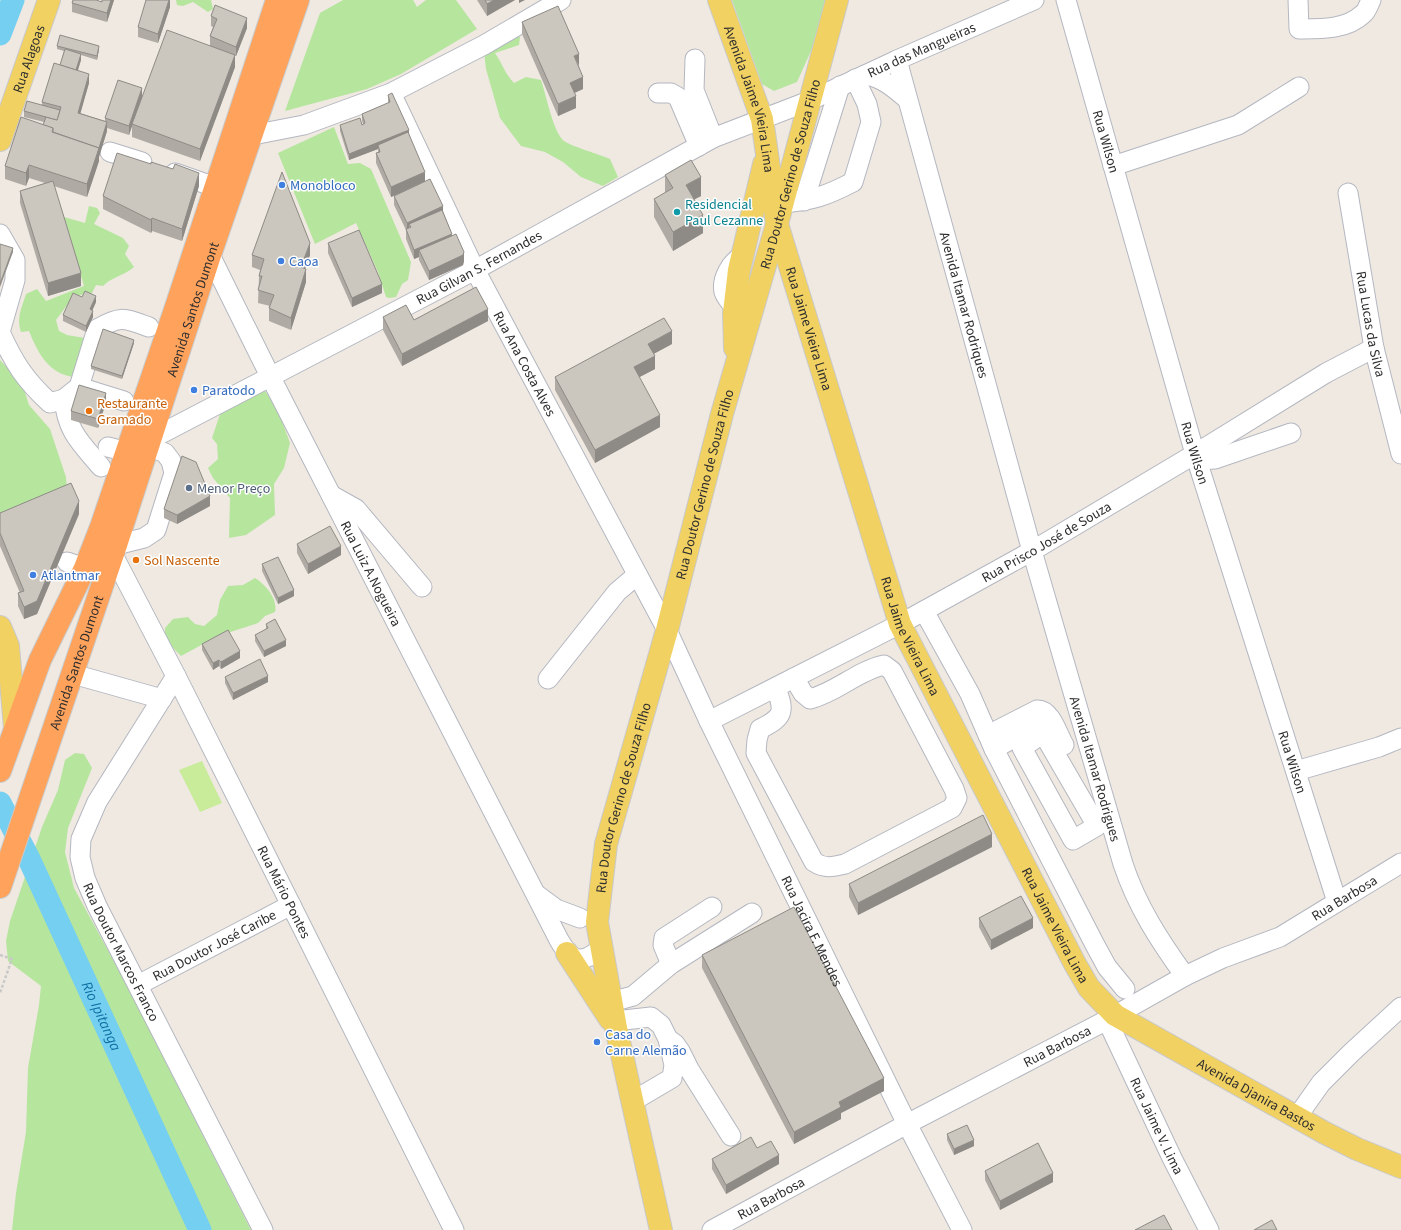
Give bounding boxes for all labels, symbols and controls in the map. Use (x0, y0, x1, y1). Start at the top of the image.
street label: Rua das Mangueiras (864, 18, 979, 83)
street label: Rua Alagoas (8, 22, 51, 96)
street label: Avenida Jaime Vieira Lima (718, 23, 779, 174)
street label: Rua Doutor Gerino de Souza Filho (755, 77, 826, 272)
street label: Rua Wilson (1087, 108, 1124, 176)
place label: Monobloco (290, 176, 356, 196)
marker: Monobloco (277, 180, 287, 190)
place label: Residencial Paul Cezanne (685, 195, 763, 231)
marker: Residencial Paul Cezanne (672, 207, 682, 217)
street label: Rua Gilvan S. Fernandes (413, 226, 546, 310)
street label: Avenida Itamar Rodriques (934, 230, 993, 381)
street label: Avenida Santos Dumont (162, 239, 225, 379)
place label: Caoa (289, 252, 319, 272)
marker: Caoa (276, 256, 286, 266)
street label: Rua Jaime Vieira Lima (780, 265, 837, 393)
street label: Rua Lucas da Silva (1350, 270, 1390, 379)
street label: Rua Ana Costa Alves (488, 308, 560, 420)
place label: Paratodo (202, 381, 255, 401)
marker: Paratodo (189, 385, 199, 395)
street label: Rua Doutor Gerino de Souza Filho (671, 387, 740, 582)
place label: Restaurante Gramado (97, 394, 167, 430)
marker: Restaurante Gramado (84, 406, 94, 416)
street label: Rua Wilson (1175, 420, 1213, 487)
place label: Menor Preço (197, 479, 270, 499)
marker: Menor Preço (184, 483, 194, 493)
street label: Rua Prisco José de Souza (978, 497, 1115, 588)
street label: Rua Luiz A.Nogueira (335, 518, 406, 630)
place label: Sol Nascente (144, 551, 220, 571)
marker: Sol Nascente (131, 555, 141, 565)
place label: Atlantmar (41, 566, 100, 586)
marker: Atlantmar (28, 570, 38, 580)
street label: Rua Jaime Vieira Lima (875, 574, 944, 699)
street label: Avenida Santos Dumont (45, 593, 109, 733)
street label: Avenida Itamar Rodrigues (1064, 694, 1125, 844)
street label: Rua Doutor Gerino de Souza Filho (591, 700, 657, 894)
street label: Rua Wilson (1272, 728, 1311, 796)
street label: Rua Mário Pontes (252, 842, 315, 942)
street label: Rua Jaime Vieira Lima (1016, 864, 1093, 987)
street label: Rua Barbosa (1308, 871, 1381, 926)
street label: Rua Jacira F. Mendes (776, 873, 847, 990)
street label: Rua Doutor Marcos Franco (77, 880, 164, 1025)
street label: Rua Doutor José Caribe (149, 905, 280, 987)
water label: Rio Ipitanga (76, 978, 126, 1055)
street label: Rua Barbosa (1020, 1021, 1095, 1073)
place label: Casa do Carne Alemão (605, 1025, 687, 1061)
marker: Casa do Carne Alemão (592, 1037, 602, 1047)
street label: Avenida Djanira Bastos (1193, 1054, 1319, 1137)
street label: Rua Jaime V. Lima (1124, 1074, 1188, 1178)
street label: Rua Barbosa (734, 1172, 809, 1225)

